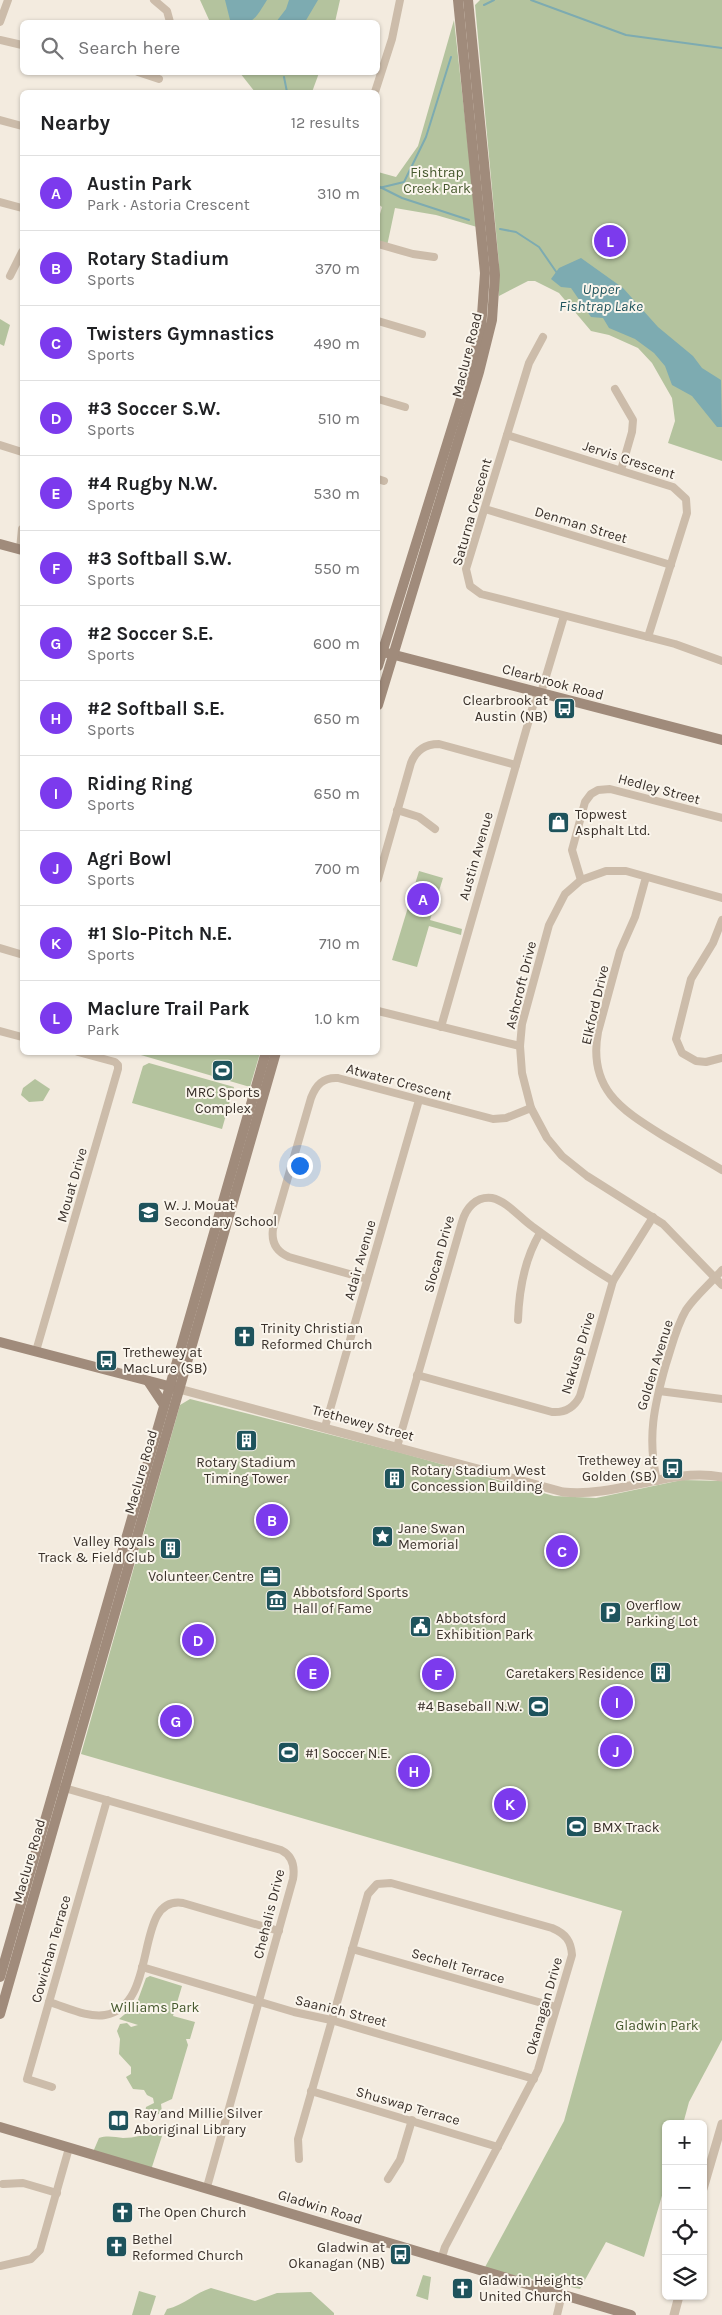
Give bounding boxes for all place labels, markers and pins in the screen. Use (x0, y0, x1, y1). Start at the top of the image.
pin: L (594, 222, 626, 260)
place label: Clearbrook at Austin (NB) (463, 692, 548, 725)
bus stop icon: Clearbrook at Austin (NB) (552, 696, 576, 720)
place label: Topwest Asphalt Ltd. (575, 806, 650, 839)
shop icon: Topwest Asphalt Ltd. (547, 810, 571, 834)
pin: A (407, 880, 439, 918)
sports icon: MRC Sports Complex (211, 1058, 235, 1082)
place label: MRC Sports Complex (186, 1084, 260, 1117)
place label: W. J. Mouat Secondary School (164, 1197, 277, 1230)
school or university icon: W. J. Mouat Secondary School (136, 1201, 160, 1225)
place label: Trinity Christian Reformed Church (261, 1320, 372, 1353)
church icon: Trinity Christian Reformed Church (233, 1324, 257, 1348)
place label: Trethewey at MacLure (SB) (123, 1344, 208, 1377)
bus stop icon: Trethewey at MacLure (SB) (95, 1348, 119, 1372)
building icon: Rotary Stadium Timing Tower (234, 1428, 258, 1452)
place label: Trethewey at Golden (SB) (578, 1452, 657, 1485)
place label: Rotary Stadium Timing Tower (196, 1454, 296, 1487)
bus stop icon: Trethewey at Golden (SB) (661, 1456, 685, 1480)
place label: Rotary Stadium West Concession Building (411, 1462, 546, 1495)
building icon: Rotary Stadium West Concession Building (383, 1466, 407, 1490)
pin: B (256, 1501, 288, 1539)
place label: Jane Swan Memorial (398, 1520, 465, 1553)
place icon: Jane Swan Memorial (370, 1524, 394, 1548)
pin: C (546, 1532, 578, 1570)
place label: Valley Royals Track & Field Club (38, 1533, 155, 1566)
building icon: Valley Royals Track & Field Club (159, 1537, 183, 1561)
office icon: Volunteer Centre (258, 1564, 282, 1588)
place label: Volunteer Centre (148, 1568, 254, 1585)
place label: Abbotsford Sports Hall of Fame (293, 1584, 409, 1617)
museum icon: Abbotsford Sports Hall of Fame (265, 1588, 289, 1612)
place label: Overflow Parking Lot (626, 1597, 698, 1630)
parking icon: Overflow Parking Lot (598, 1601, 622, 1625)
place label: Abbotsford Exhibition Park (436, 1610, 533, 1643)
public building icon: Abbotsford Exhibition Park (408, 1614, 432, 1638)
pin: D (182, 1621, 214, 1659)
pin: E (297, 1654, 329, 1692)
pin: F (422, 1655, 454, 1693)
building icon: Caretakers Residence (648, 1661, 672, 1685)
place label: Caretakers Residence (506, 1665, 644, 1682)
pin: I (601, 1683, 633, 1721)
sports icon: #4 Baseball N.W. (526, 1694, 550, 1718)
place label: #4 Baseball N.W. (417, 1698, 522, 1715)
pin: G (160, 1702, 192, 1740)
pin: J (600, 1732, 632, 1770)
sports icon: #1 Soccer N.E. (277, 1741, 301, 1765)
place label: #1 Soccer N.E. (305, 1745, 391, 1762)
pin: H (398, 1752, 430, 1790)
pin: K (494, 1785, 526, 1823)
sports icon: BMX Track (565, 1815, 589, 1839)
place label: BMX Track (593, 1819, 660, 1836)
place label: Ray and Millie Silver Aboriginal Library (134, 2105, 263, 2138)
library icon: Ray and Millie Silver Aboriginal Library (106, 2109, 130, 2133)
church icon: The Open Church (110, 2200, 134, 2224)
place label: The Open Church (138, 2204, 246, 2221)
place label: Bethel Reformed Church (132, 2231, 243, 2264)
church icon: Bethel Reformed Church (104, 2235, 128, 2259)
place label: Gladwin at Okanagan (NB) (289, 2239, 385, 2272)
bus stop icon: Gladwin at Okanagan (NB) (389, 2243, 413, 2267)
place label: Gladwin Heights United Church (479, 2272, 584, 2305)
church icon: Gladwin Heights United Church (451, 2276, 475, 2300)

